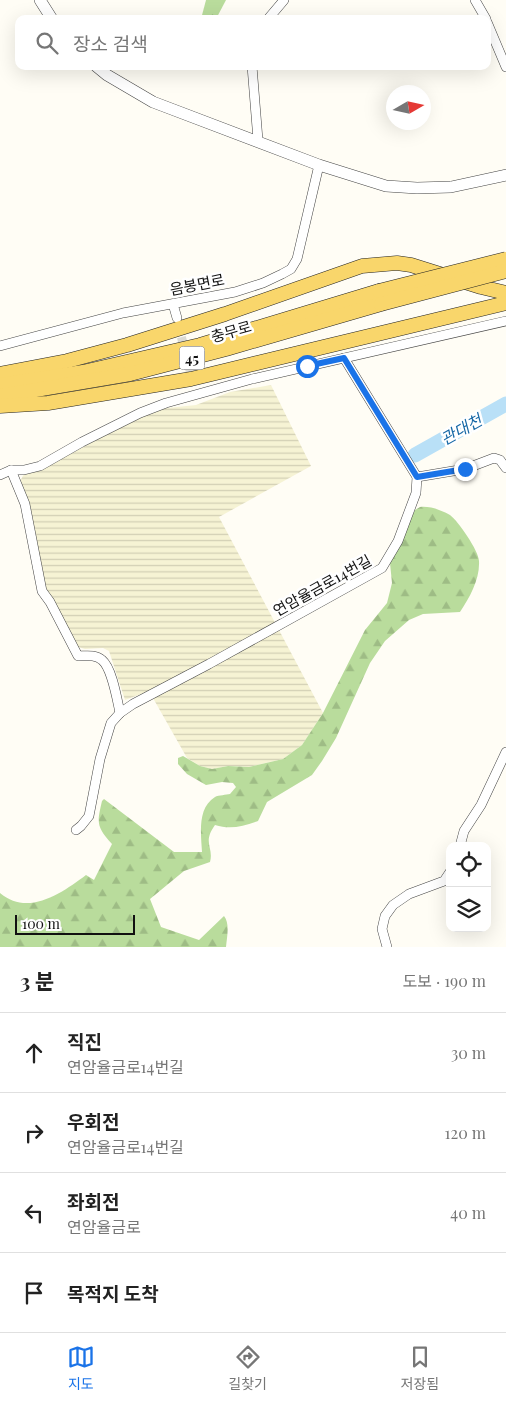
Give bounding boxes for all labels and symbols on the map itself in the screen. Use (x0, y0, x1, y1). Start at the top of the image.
north arrow (386, 85, 431, 130)
street label: 음봉면로 (168, 269, 226, 299)
street label: 충무로 (208, 316, 254, 346)
road number: 45 (180, 346, 204, 369)
route start (296, 355, 319, 378)
water label: 관대천 (437, 408, 487, 449)
route end (454, 458, 477, 481)
street label: 연암율금로14번길 (269, 550, 375, 620)
scale bar (15, 912, 135, 935)

